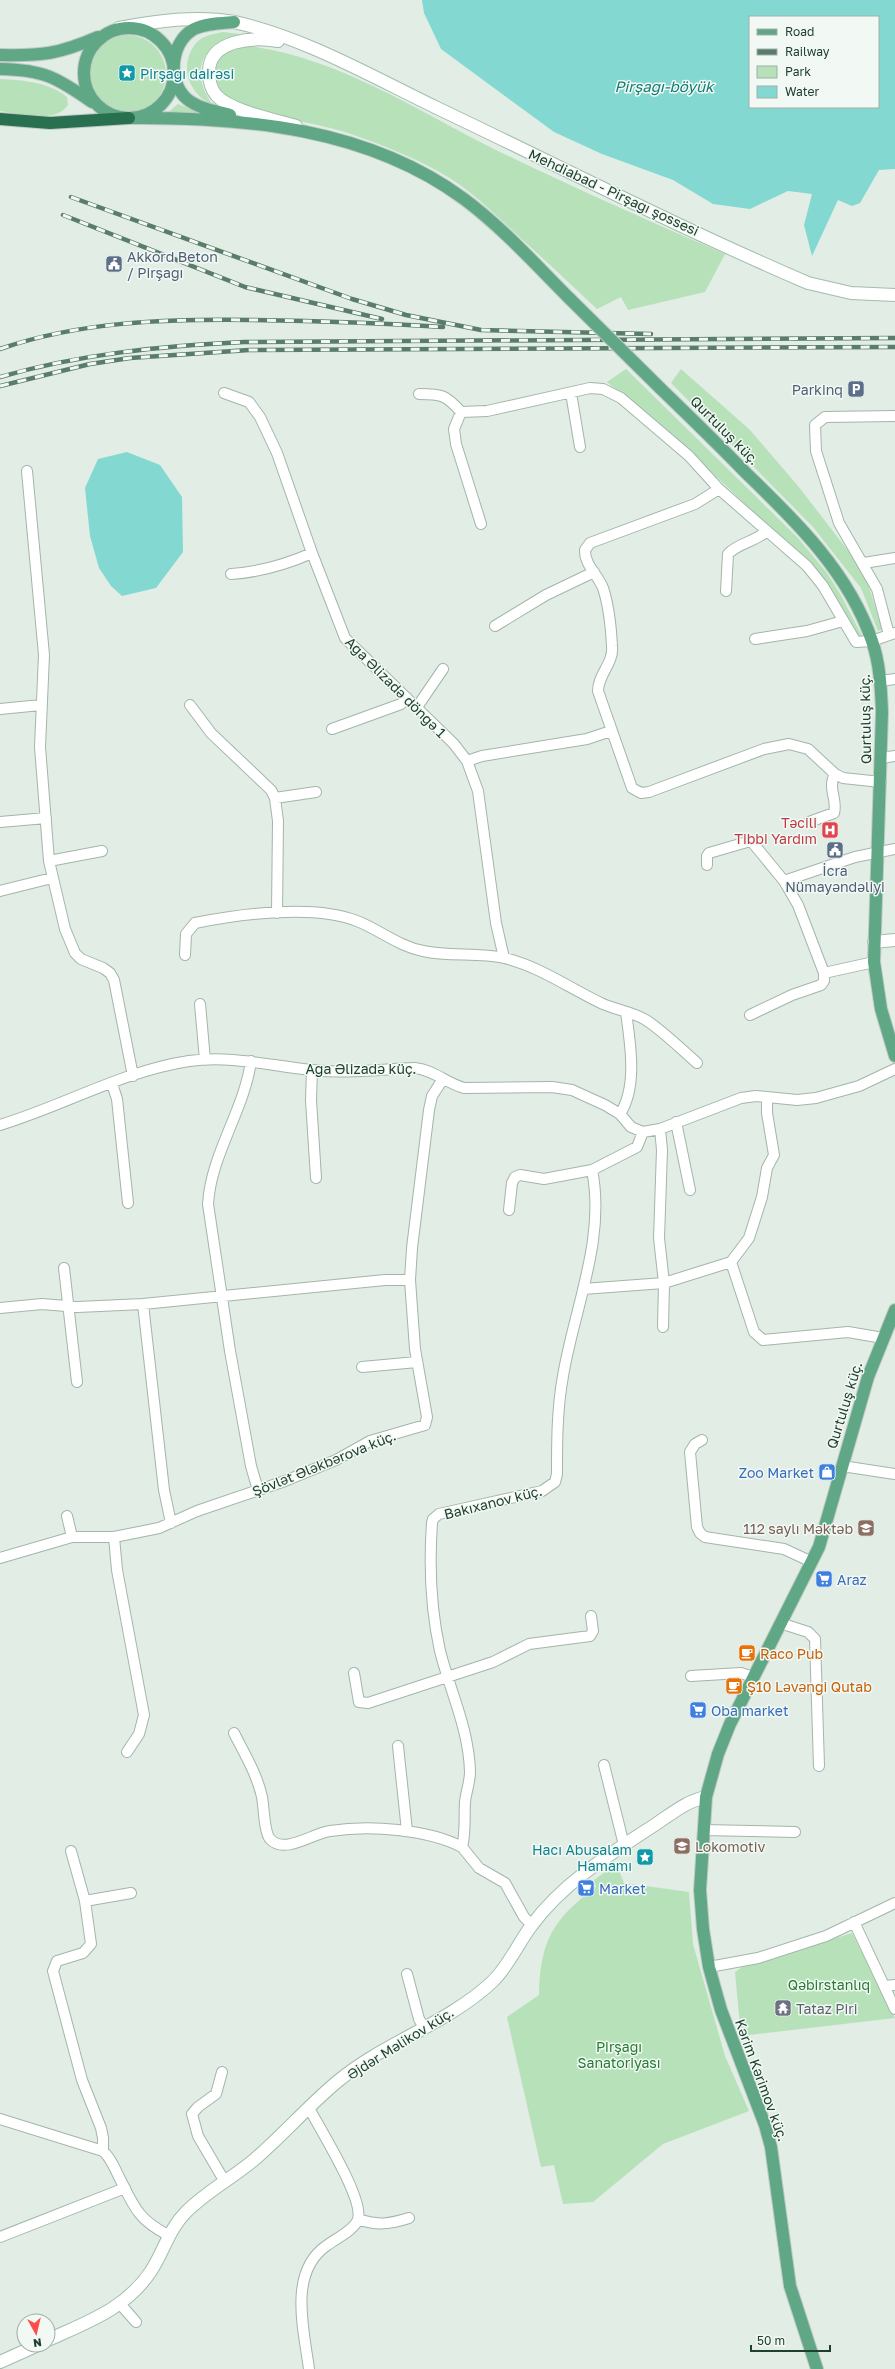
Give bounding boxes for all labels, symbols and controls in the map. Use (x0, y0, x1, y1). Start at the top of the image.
legend (749, 16, 879, 108)
text: Road (785, 24, 814, 39)
text: Railway (785, 44, 830, 59)
place icon: Pirşağı dairəsi (117, 63, 137, 83)
text: Park (785, 64, 811, 79)
place label: Pirşağı dairəsi (140, 65, 234, 82)
water label: Pirşağı-böyük (615, 77, 715, 96)
text: Water (785, 84, 819, 99)
street label: Mehdiabad - Pirşağı şossesi (526, 145, 702, 239)
place label: Akkord Beton / Pirşağı (127, 248, 218, 281)
public building icon: Akkord Beton / Pirşağı (104, 254, 124, 274)
parking icon: Parkinq (846, 379, 866, 399)
place label: Parkinq (792, 381, 843, 398)
street label: Qurtuluş küç. (687, 392, 763, 468)
street label: Ağa Əlizadə döngə 1 (342, 633, 450, 741)
street label: Qurtuluş küç. (856, 674, 874, 764)
place label: Təcili Tibbi Yardım (734, 814, 817, 847)
hospital icon: Təcili Tibbi Yardım (820, 820, 840, 840)
public building icon: İcra Nümayəndəliyi (825, 840, 845, 860)
place label: İcra Nümayəndəliyi (785, 862, 885, 895)
street label: Ağa Əlizadə küç. (306, 1060, 416, 1077)
street label: Qurtuluş küç. (823, 1359, 865, 1451)
street label: Şövlət Ələkbərova küç. (250, 1426, 398, 1500)
shop icon: Zoo Market (817, 1462, 837, 1482)
place label: Zoo Market (739, 1464, 814, 1481)
street label: Bakıxanov küç. (442, 1482, 544, 1522)
school or university icon: 112 saylı Məktəb (856, 1518, 876, 1538)
place label: 112 saylı Məktəb (743, 1520, 853, 1537)
supermarket icon: Araz (814, 1569, 834, 1589)
place label: Araz (837, 1571, 867, 1588)
cafe icon: Raco Pub (737, 1643, 757, 1663)
place label: Raco Pub (760, 1645, 823, 1662)
cafe icon: Ş10 Ləvəngi Qutab (724, 1676, 744, 1696)
place label: Ş10 Ləvəngi Qutab (747, 1678, 872, 1695)
supermarket icon: Oba market (688, 1700, 708, 1720)
place label: Oba market (711, 1702, 789, 1719)
school or university icon: Lokomotiv (672, 1836, 692, 1856)
place label: Lokomotiv (695, 1838, 765, 1855)
place label: Hacı Abusalam Hamamı (532, 1841, 632, 1874)
place icon: Hacı Abusalam Hamamı (635, 1847, 655, 1867)
supermarket icon: Market (576, 1878, 596, 1898)
place label: Market (599, 1880, 646, 1897)
park label: Qəbirstanlıq (788, 1976, 870, 1993)
temple icon: Tataz Piri (773, 1998, 793, 2018)
place label: Tataz Piri (796, 2000, 857, 2017)
street label: Əjdər Məlikov küç. (343, 2003, 457, 2083)
street label: Kərim Kərimov küç. (732, 2016, 792, 2144)
park label: Pirşağı Sanatoriyası (578, 2038, 660, 2071)
north arrow (16, 2313, 56, 2353)
scale bar (751, 2327, 830, 2353)
text: 50 m (757, 2333, 785, 2348)
text: N (32, 2336, 43, 2350)

